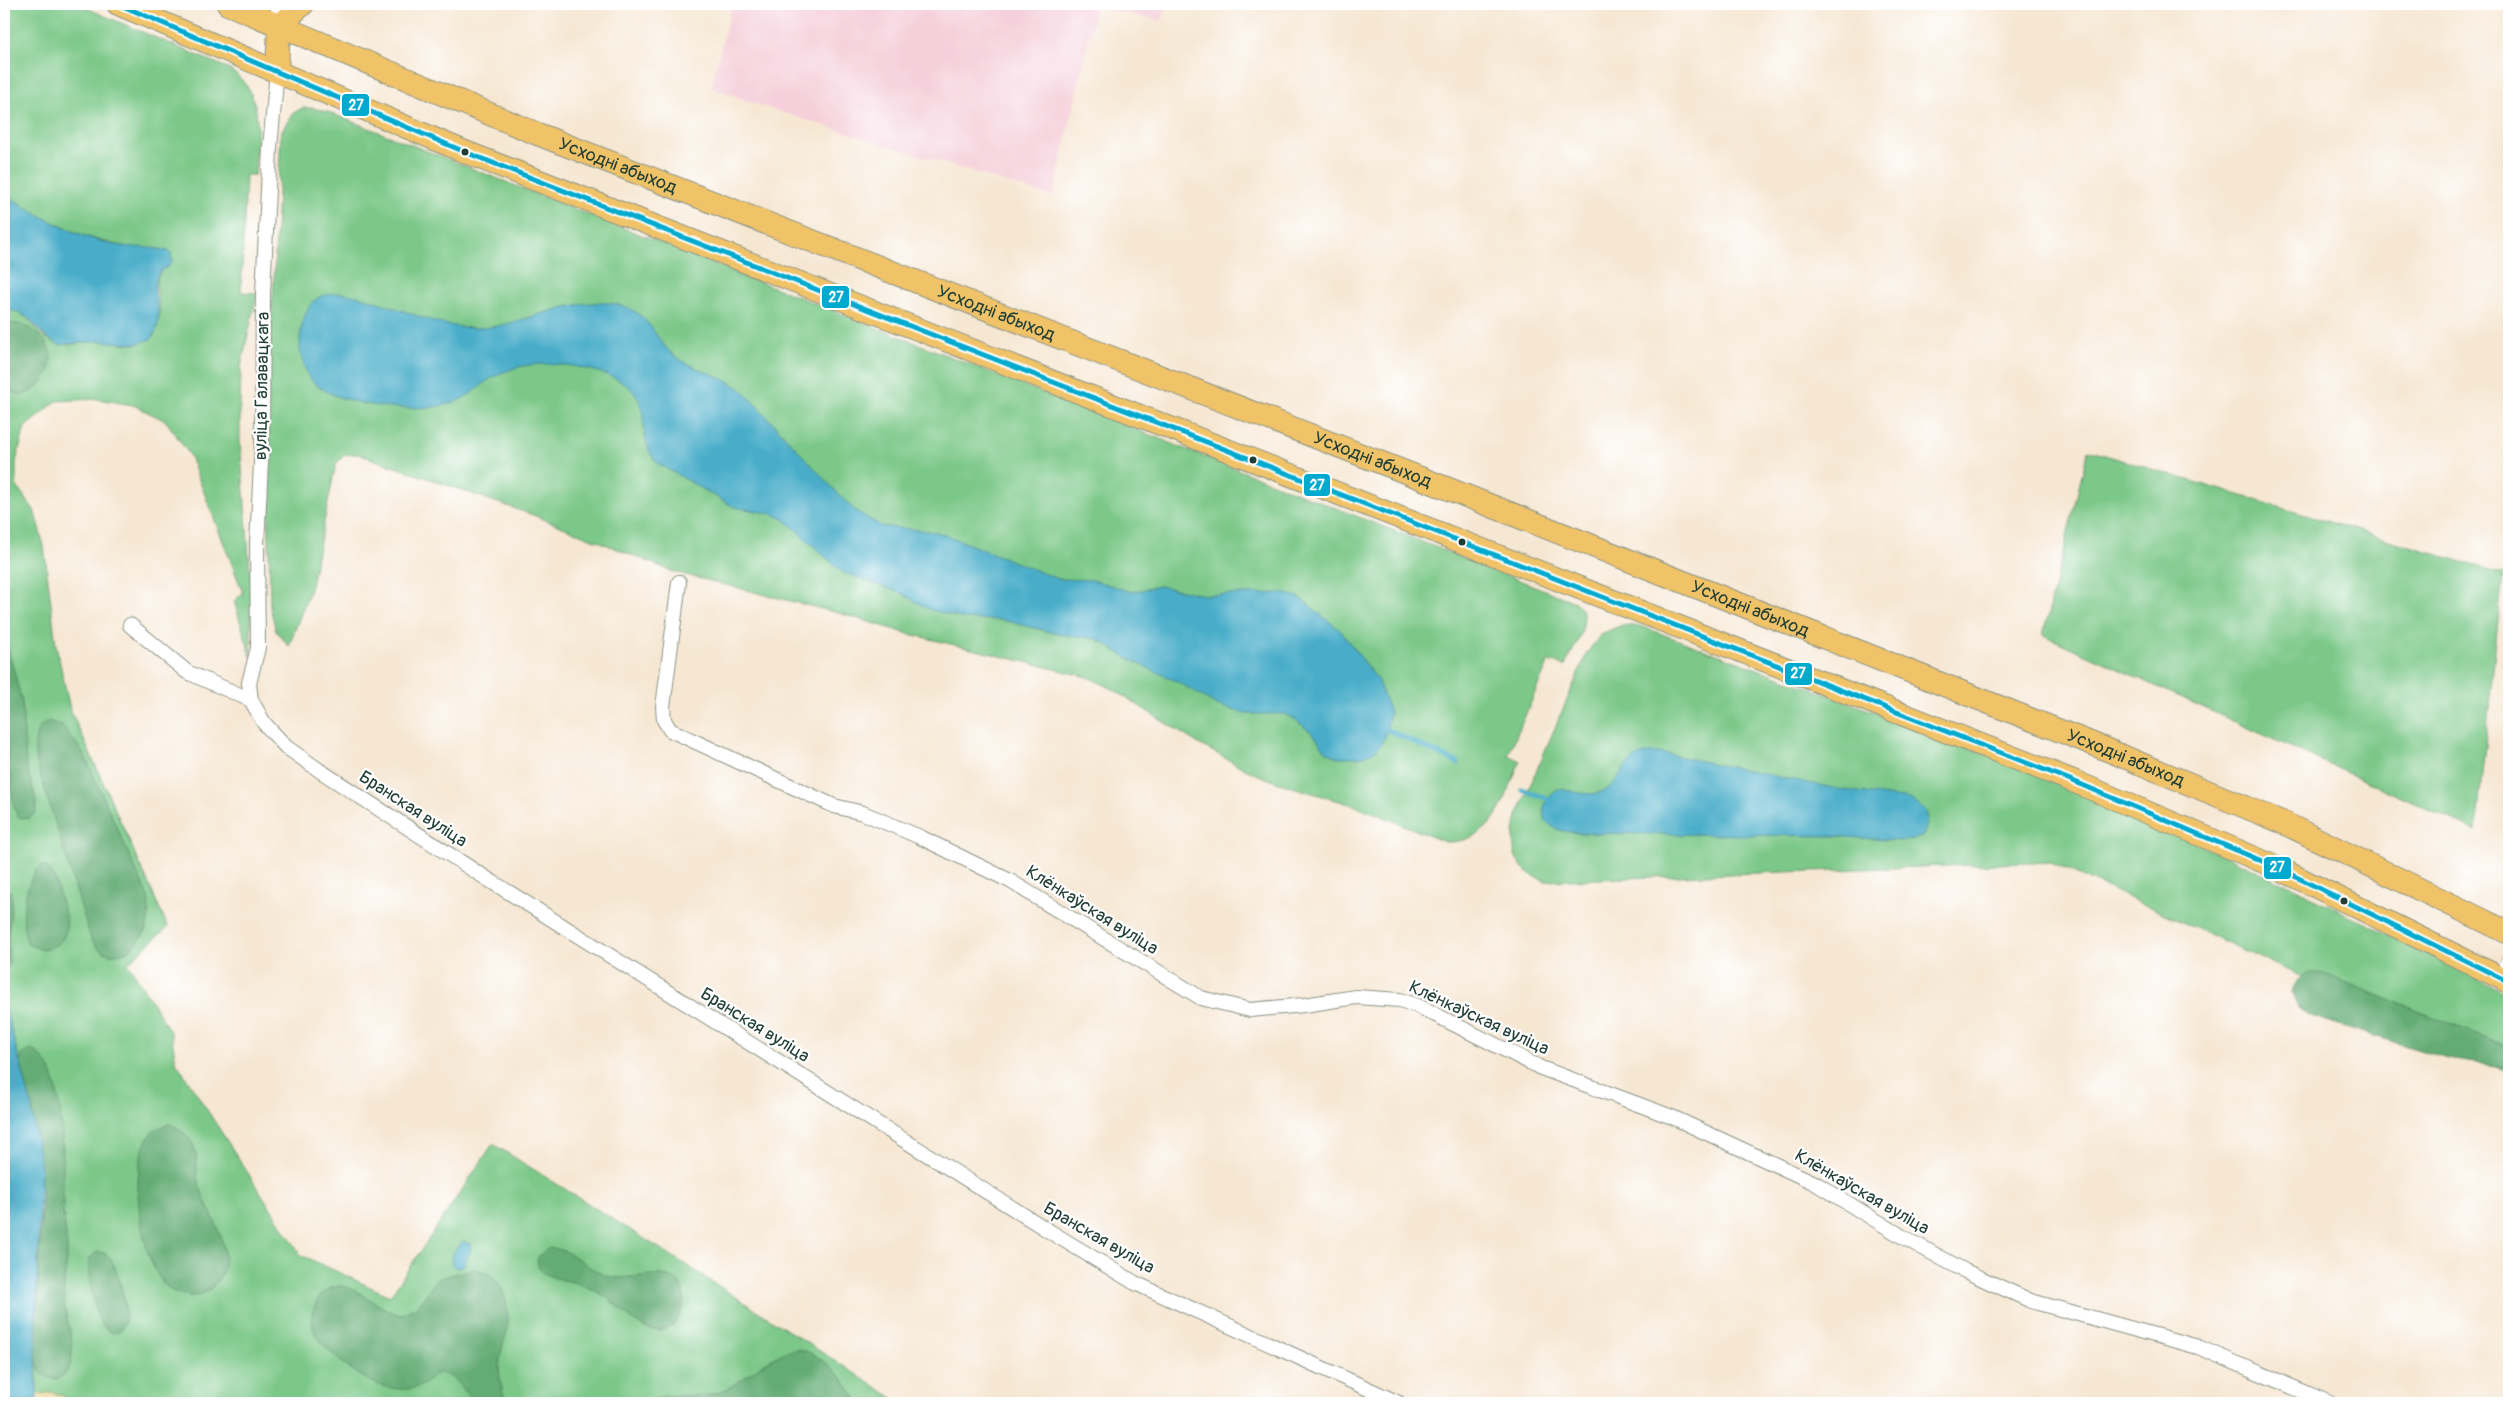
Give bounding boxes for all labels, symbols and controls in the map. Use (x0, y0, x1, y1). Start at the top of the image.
line badge: 27 (341, 93, 370, 117)
text: 27 (348, 97, 364, 114)
street label: Усходні абыход (556, 132, 680, 199)
unlabelled marker (460, 147, 470, 157)
street label: Усходні абыход (934, 279, 1059, 346)
line badge: 27 (821, 285, 850, 309)
text: 27 (828, 289, 844, 306)
street label: вуліца Галавацкага (249, 312, 275, 460)
street label: Усходні абыход (1310, 426, 1435, 493)
unlabelled marker (1248, 455, 1258, 465)
line badge: 27 (1303, 473, 1331, 497)
text: 27 (1309, 477, 1325, 494)
unlabelled marker (1457, 537, 1467, 547)
street label: Усходні абыход (1688, 575, 1813, 642)
line badge: 27 (1784, 662, 1813, 686)
text: 27 (1790, 665, 1806, 682)
street label: Усходні абыход (2064, 723, 2188, 792)
street label: Бранская вуліца (354, 765, 472, 853)
line badge: 27 (2263, 856, 2292, 880)
text: 27 (2269, 859, 2285, 876)
street label: Клёнкаўская вуліца (1021, 860, 1163, 960)
unlabelled marker (2339, 896, 2349, 906)
street label: Клёнкаўская вуліца (1405, 975, 1553, 1061)
street label: Бранская вуліца (696, 982, 814, 1068)
street label: Клёнкаўская вуліца (1790, 1144, 1934, 1240)
street label: Бранская вуліца (1039, 1197, 1159, 1279)

